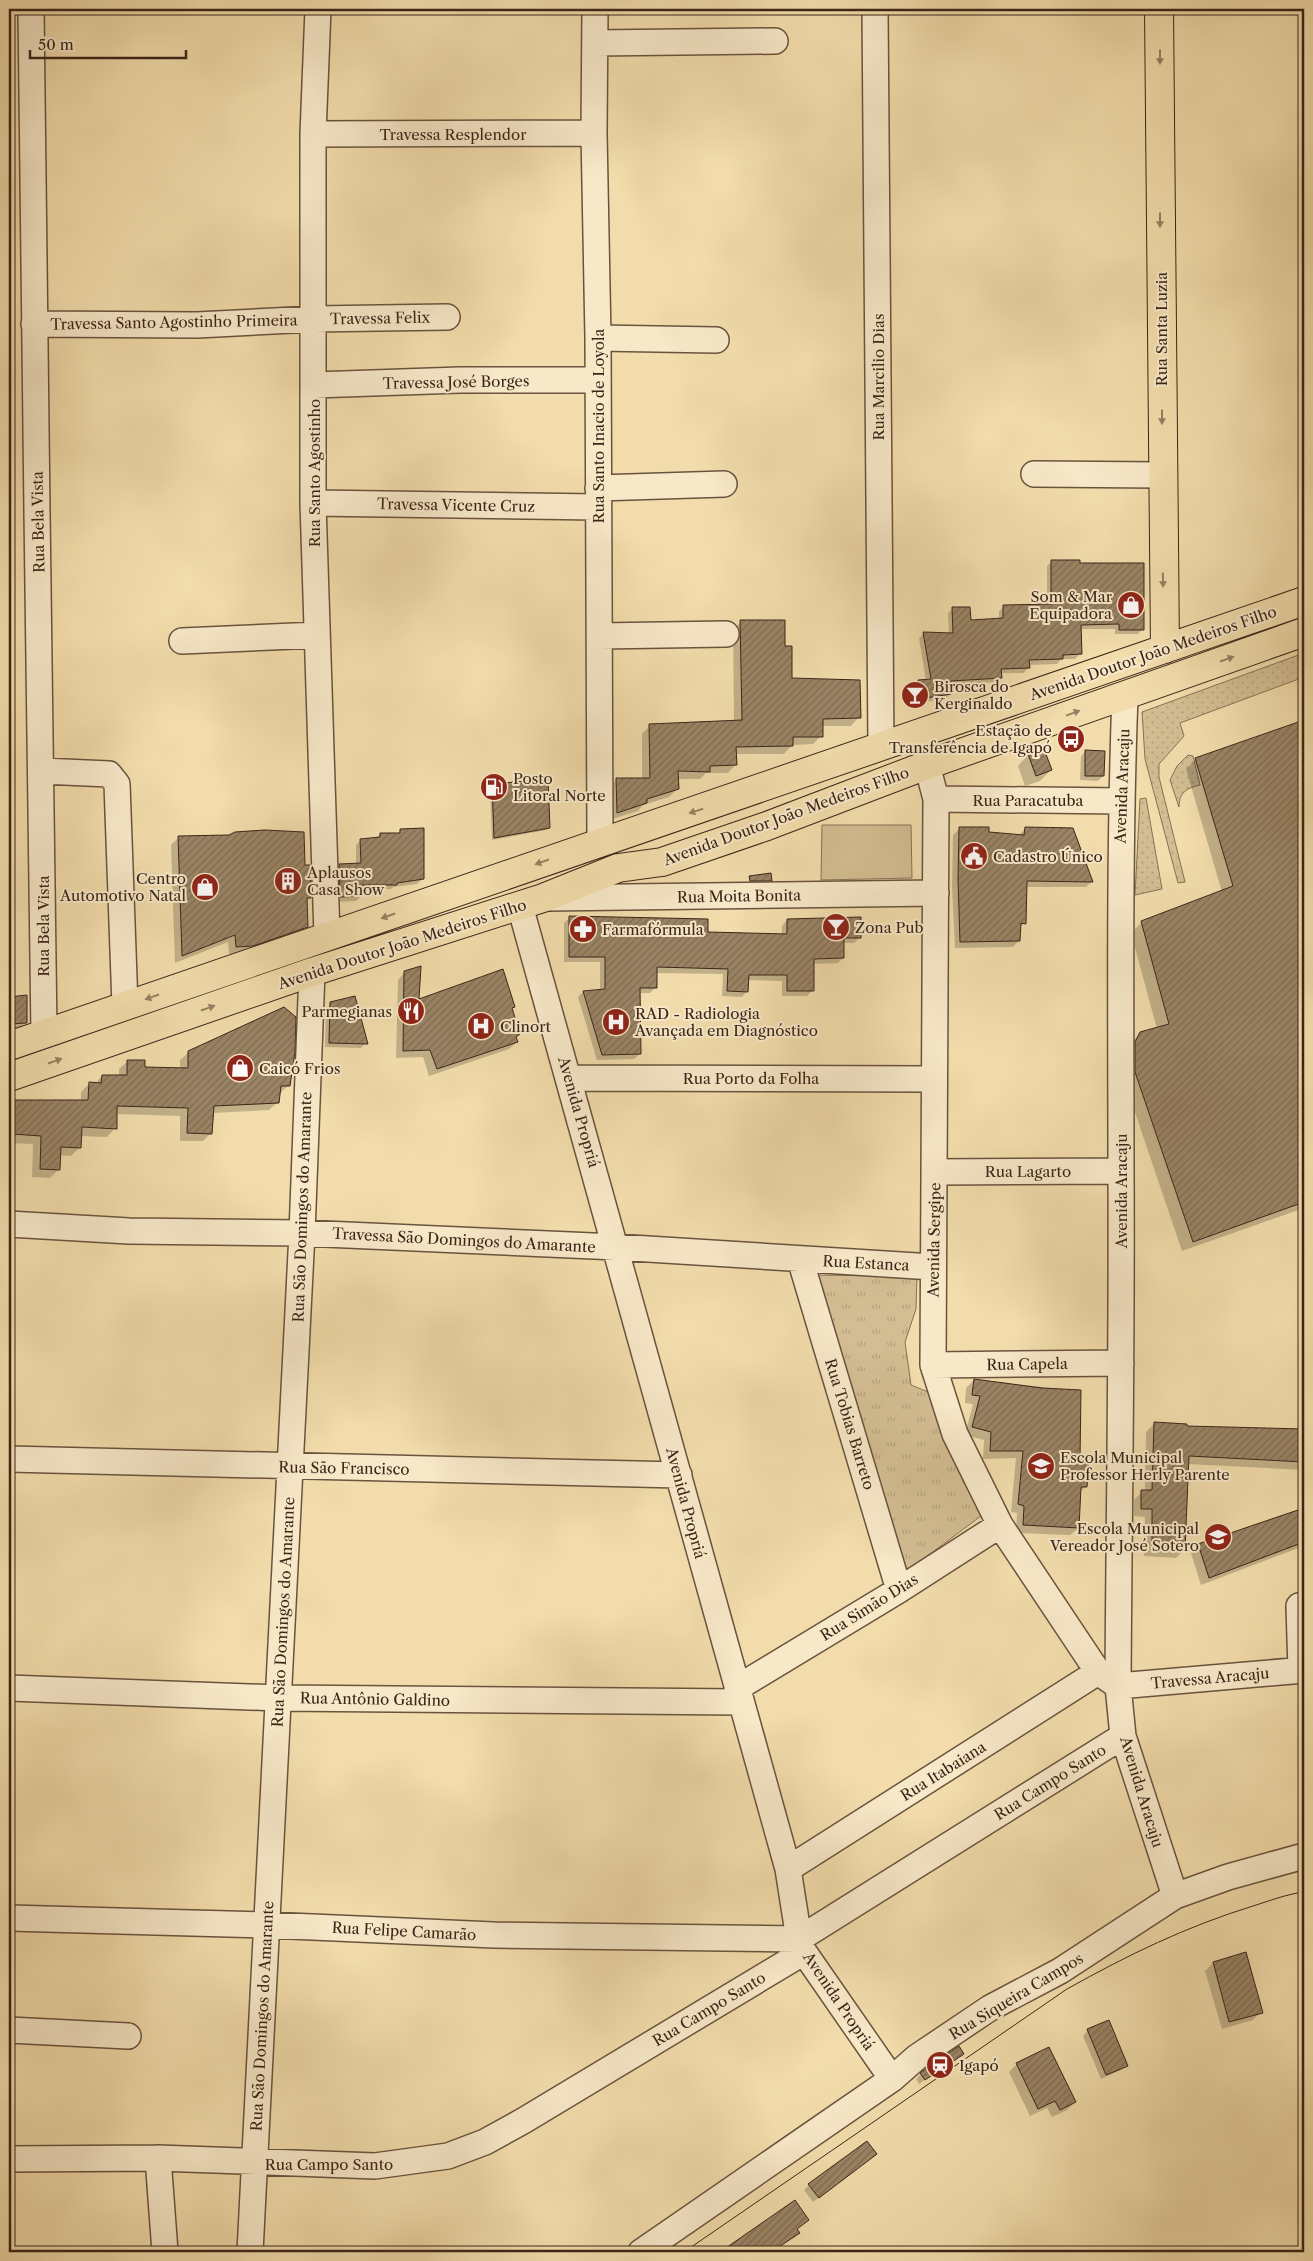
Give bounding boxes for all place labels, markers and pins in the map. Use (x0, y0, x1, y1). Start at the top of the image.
place label: Som & Mar Equipadora (1029, 587, 1113, 623)
shop icon: Som & Mar Equipadora (1116, 590, 1146, 620)
place label: Birosca do Kerginaldo (934, 677, 1013, 713)
bar icon: Birosca do Kerginaldo (900, 680, 930, 710)
place label: Estação de Transferência de Igapó (889, 721, 1052, 757)
bus stop icon: Estação de Transferência de Igapó (1056, 724, 1086, 754)
place label: Posto Litoral Norte (513, 769, 606, 805)
fuel station icon: Posto Litoral Norte (479, 772, 509, 802)
public building icon: Cadastro Único (959, 841, 989, 871)
place label: Cadastro Único (993, 847, 1103, 866)
place label: Aplausos Casa Show (306, 863, 385, 899)
building icon: Aplausos Casa Show (273, 866, 303, 896)
place label: Centro Automotivo Natal (59, 869, 187, 905)
shop icon: Centro Automotivo Natal (190, 872, 220, 902)
bar icon: Zona Pub (821, 912, 851, 942)
pharmacy icon: Farmafórmula (568, 914, 598, 944)
place label: Zona Pub (855, 918, 924, 937)
place label: Farmafórmula (602, 920, 704, 939)
restaurant icon: Parmegianas (396, 996, 426, 1026)
place label: Parmegianas (301, 1002, 392, 1021)
place label: RAD - Radiologia Avançada em Diagnóstico (634, 1004, 818, 1040)
hospital icon: RAD - Radiologia Avançada em Diagnóstico (601, 1007, 631, 1037)
hospital icon: Clinort (466, 1011, 496, 1041)
place label: Clinort (500, 1017, 551, 1036)
shop icon: Caicó Frios (225, 1053, 255, 1083)
place label: Caicó Frios (259, 1059, 340, 1078)
place label: Escola Municipal Professor Herly Parente (1060, 1448, 1230, 1484)
school or university icon: Escola Municipal Professor Herly Parente (1026, 1451, 1056, 1481)
place label: Escola Municipal Vereador José Sotero (1049, 1519, 1200, 1555)
school or university icon: Escola Municipal Vereador José Sotero (1203, 1522, 1233, 1552)
station icon: Igapó (925, 2050, 955, 2080)
place label: Igapó (959, 2056, 999, 2075)

